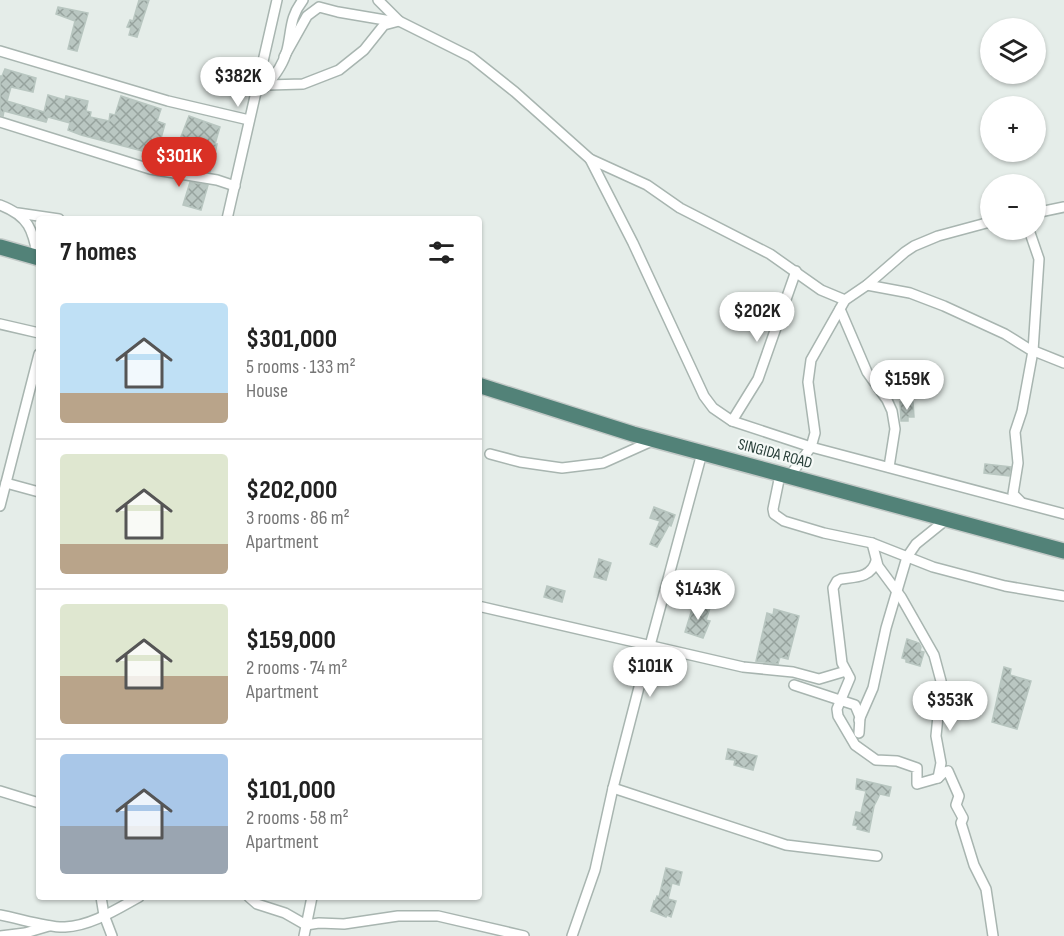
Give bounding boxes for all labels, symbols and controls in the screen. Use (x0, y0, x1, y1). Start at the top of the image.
map controls (980, 18, 1046, 240)
button: layers (980, 18, 1046, 84)
pin: $382K (196, 57, 280, 108)
text: $382K (214, 64, 262, 88)
button: + (980, 96, 1046, 162)
pin: $301K (137, 137, 221, 188)
text: $301K (156, 144, 202, 168)
button: − (980, 174, 1046, 240)
icon: filters (425, 236, 458, 269)
text: 7 homes (60, 237, 137, 268)
pin: $202K (715, 292, 799, 343)
text: $202K (733, 299, 781, 323)
text: $301,000 (246, 324, 337, 355)
icon: home (108, 327, 180, 399)
text: 5 rooms · 133 m² (246, 355, 356, 379)
pin: $159K (865, 360, 949, 411)
text: $159K (884, 367, 930, 391)
text: House (246, 379, 288, 403)
street label: SINGIDA ROAD (736, 435, 814, 473)
text: $202,000 (246, 475, 337, 506)
icon: home (108, 478, 180, 550)
text: 3 rooms · 86 m² (246, 506, 350, 530)
text: Apartment (246, 530, 319, 554)
pin: $143K (656, 570, 740, 621)
text: $143K (675, 577, 721, 601)
text: $159,000 (246, 625, 336, 656)
icon: home (108, 628, 180, 700)
pin: $101K (608, 647, 692, 698)
text: $101K (627, 654, 673, 678)
text: 2 rooms · 74 m² (246, 656, 347, 680)
text: Apartment (246, 680, 319, 704)
pin: $353K (908, 681, 992, 732)
text: $353K (927, 688, 973, 712)
text: $101,000 (246, 775, 336, 806)
icon: home (108, 778, 180, 850)
text: 2 rooms · 58 m² (246, 806, 349, 830)
text: Apartment (246, 830, 319, 854)

